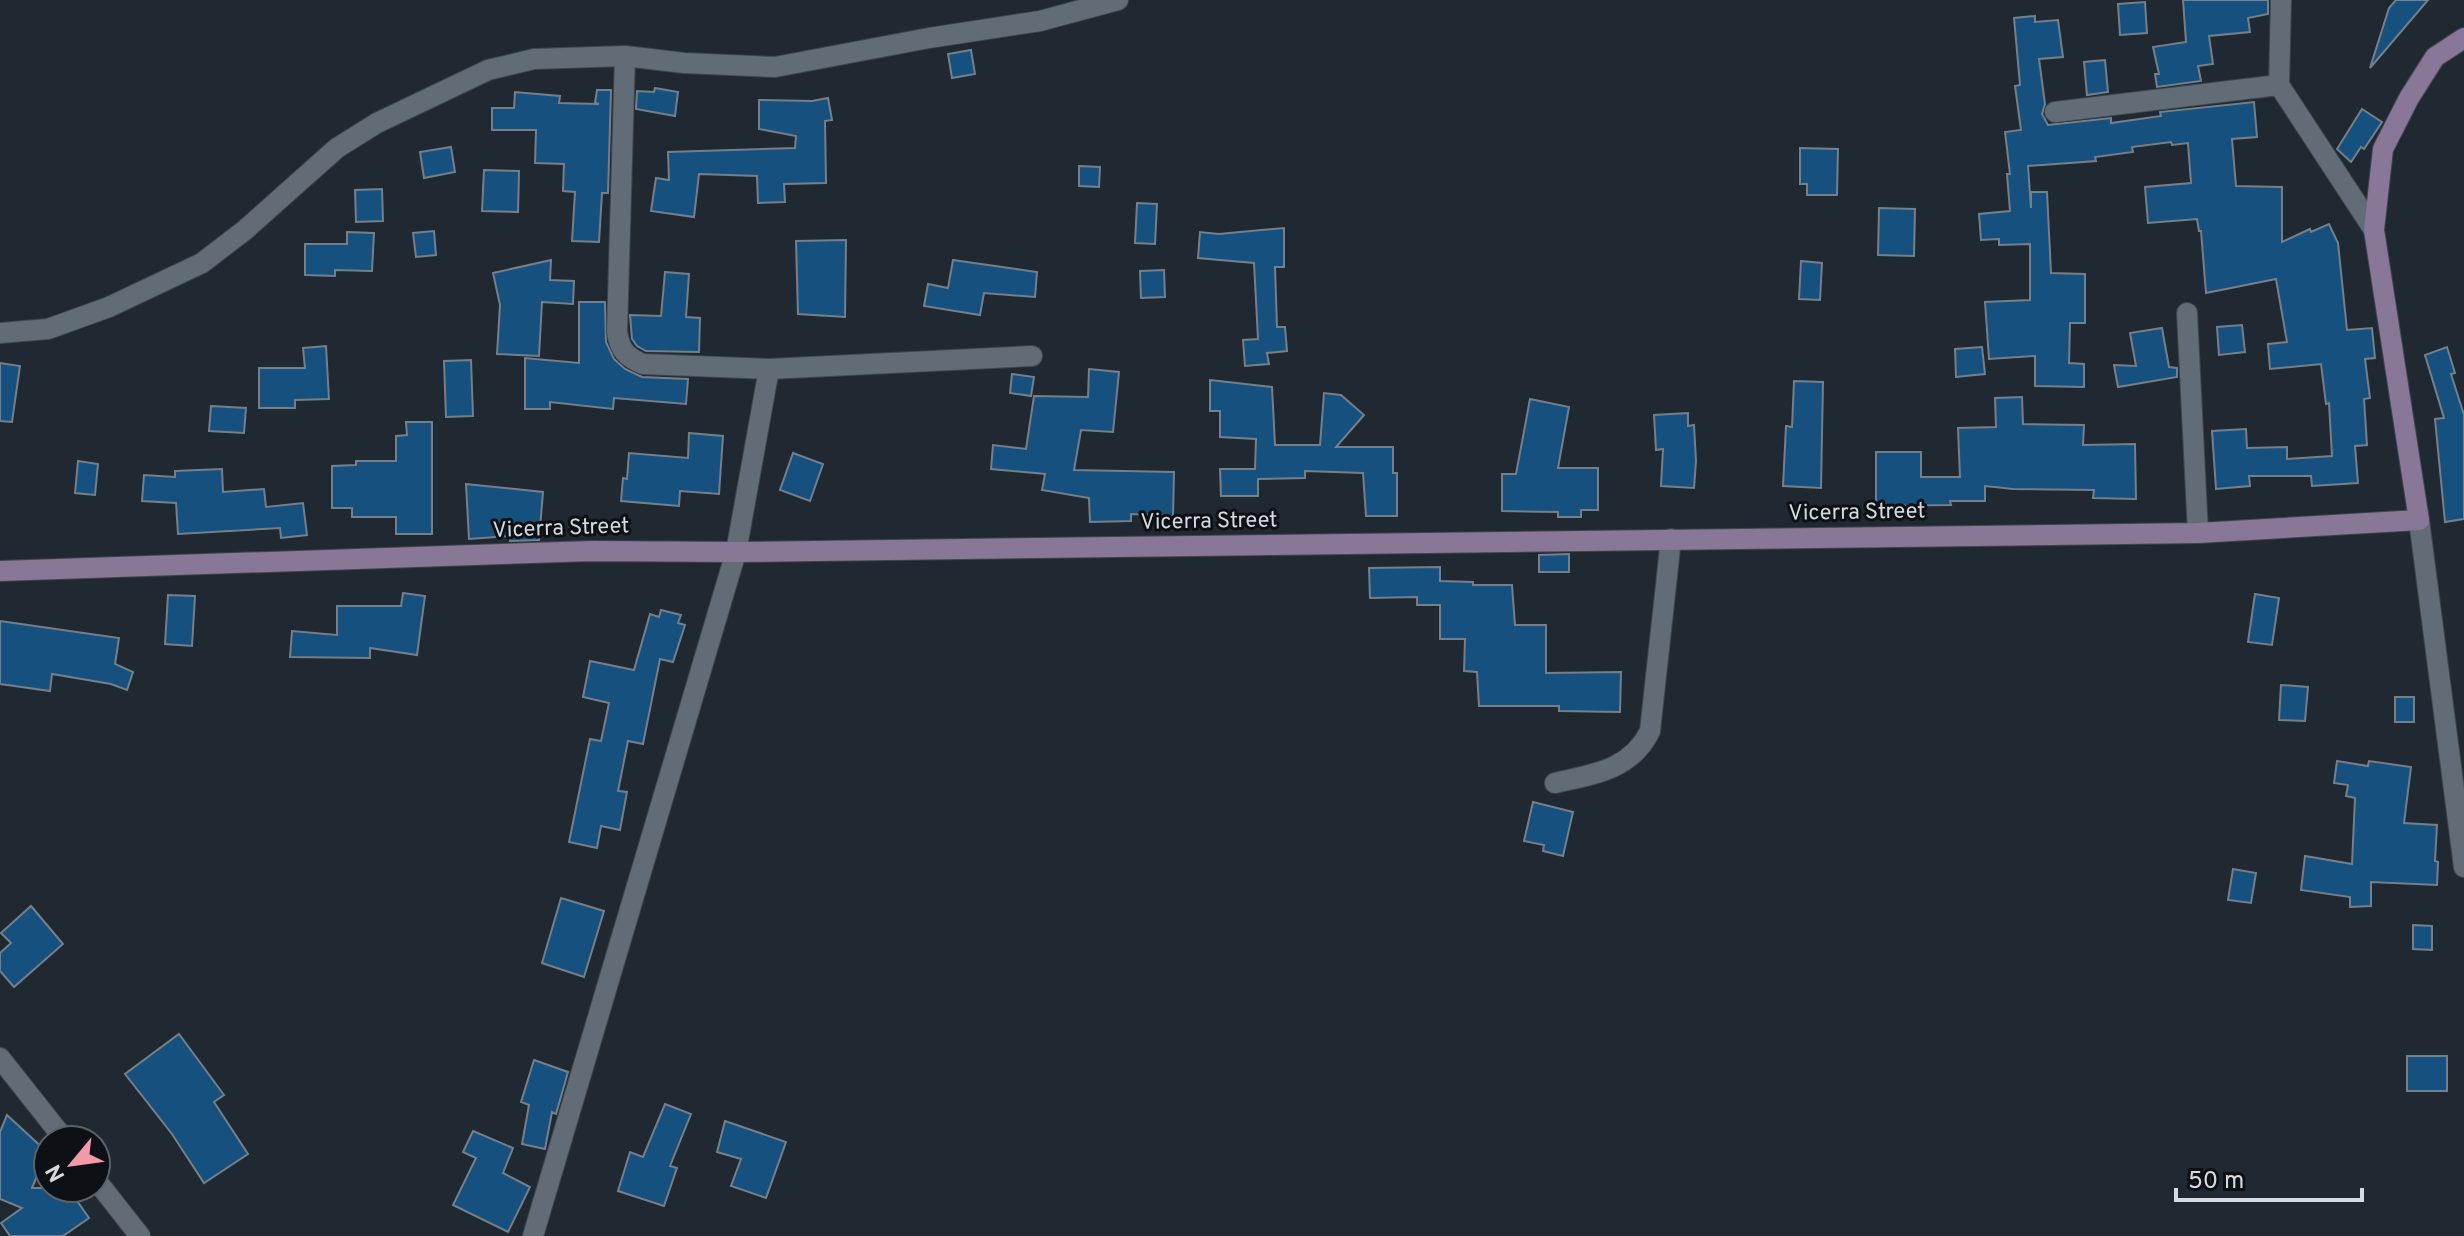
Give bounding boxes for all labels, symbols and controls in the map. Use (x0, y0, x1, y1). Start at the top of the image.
street label: Vicerra Street (1788, 498, 1926, 528)
street label: Vicerra Street (1140, 507, 1278, 537)
street label: Vicerra Street (492, 513, 630, 545)
north arrow (32, 1124, 112, 1204)
scale bar (2176, 1152, 2362, 1202)
text: N (41, 1159, 72, 1186)
text: 50 m (2188, 1167, 2244, 1197)

